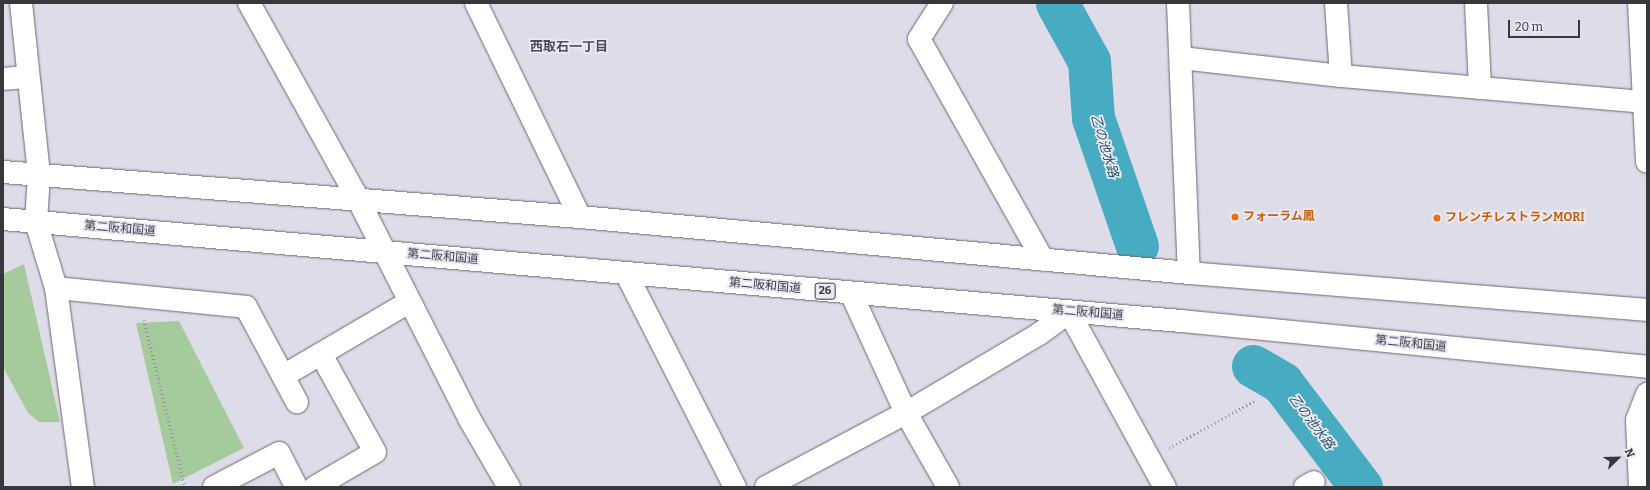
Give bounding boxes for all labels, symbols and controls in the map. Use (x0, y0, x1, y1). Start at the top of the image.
scale bar (1510, 12, 1582, 38)
text: 20 m (1515, 20, 1543, 34)
district label: 西取石一丁目 (530, 39, 608, 55)
water label: 乙の池水路 (1087, 113, 1121, 179)
place label: フォーラム鳳 (1243, 210, 1315, 224)
place label: フレンチレストランMORI (1445, 211, 1585, 225)
marker: フォーラム鳳 (1230, 212, 1240, 222)
marker: フレンチレストランMORI (1432, 213, 1442, 223)
street label: 第二阪和国道 (84, 219, 156, 239)
street label: 第二阪和国道 (407, 247, 479, 267)
street label: 第二阪和国道 (729, 276, 801, 296)
road number: 26 (814, 282, 836, 300)
street label: 第二阪和国道 (1052, 303, 1124, 323)
street label: 第二阪和国道 (1374, 333, 1448, 355)
water label: 乙の池水路 (1285, 391, 1337, 453)
north arrow (1598, 438, 1638, 478)
text: N (1622, 447, 1637, 460)

